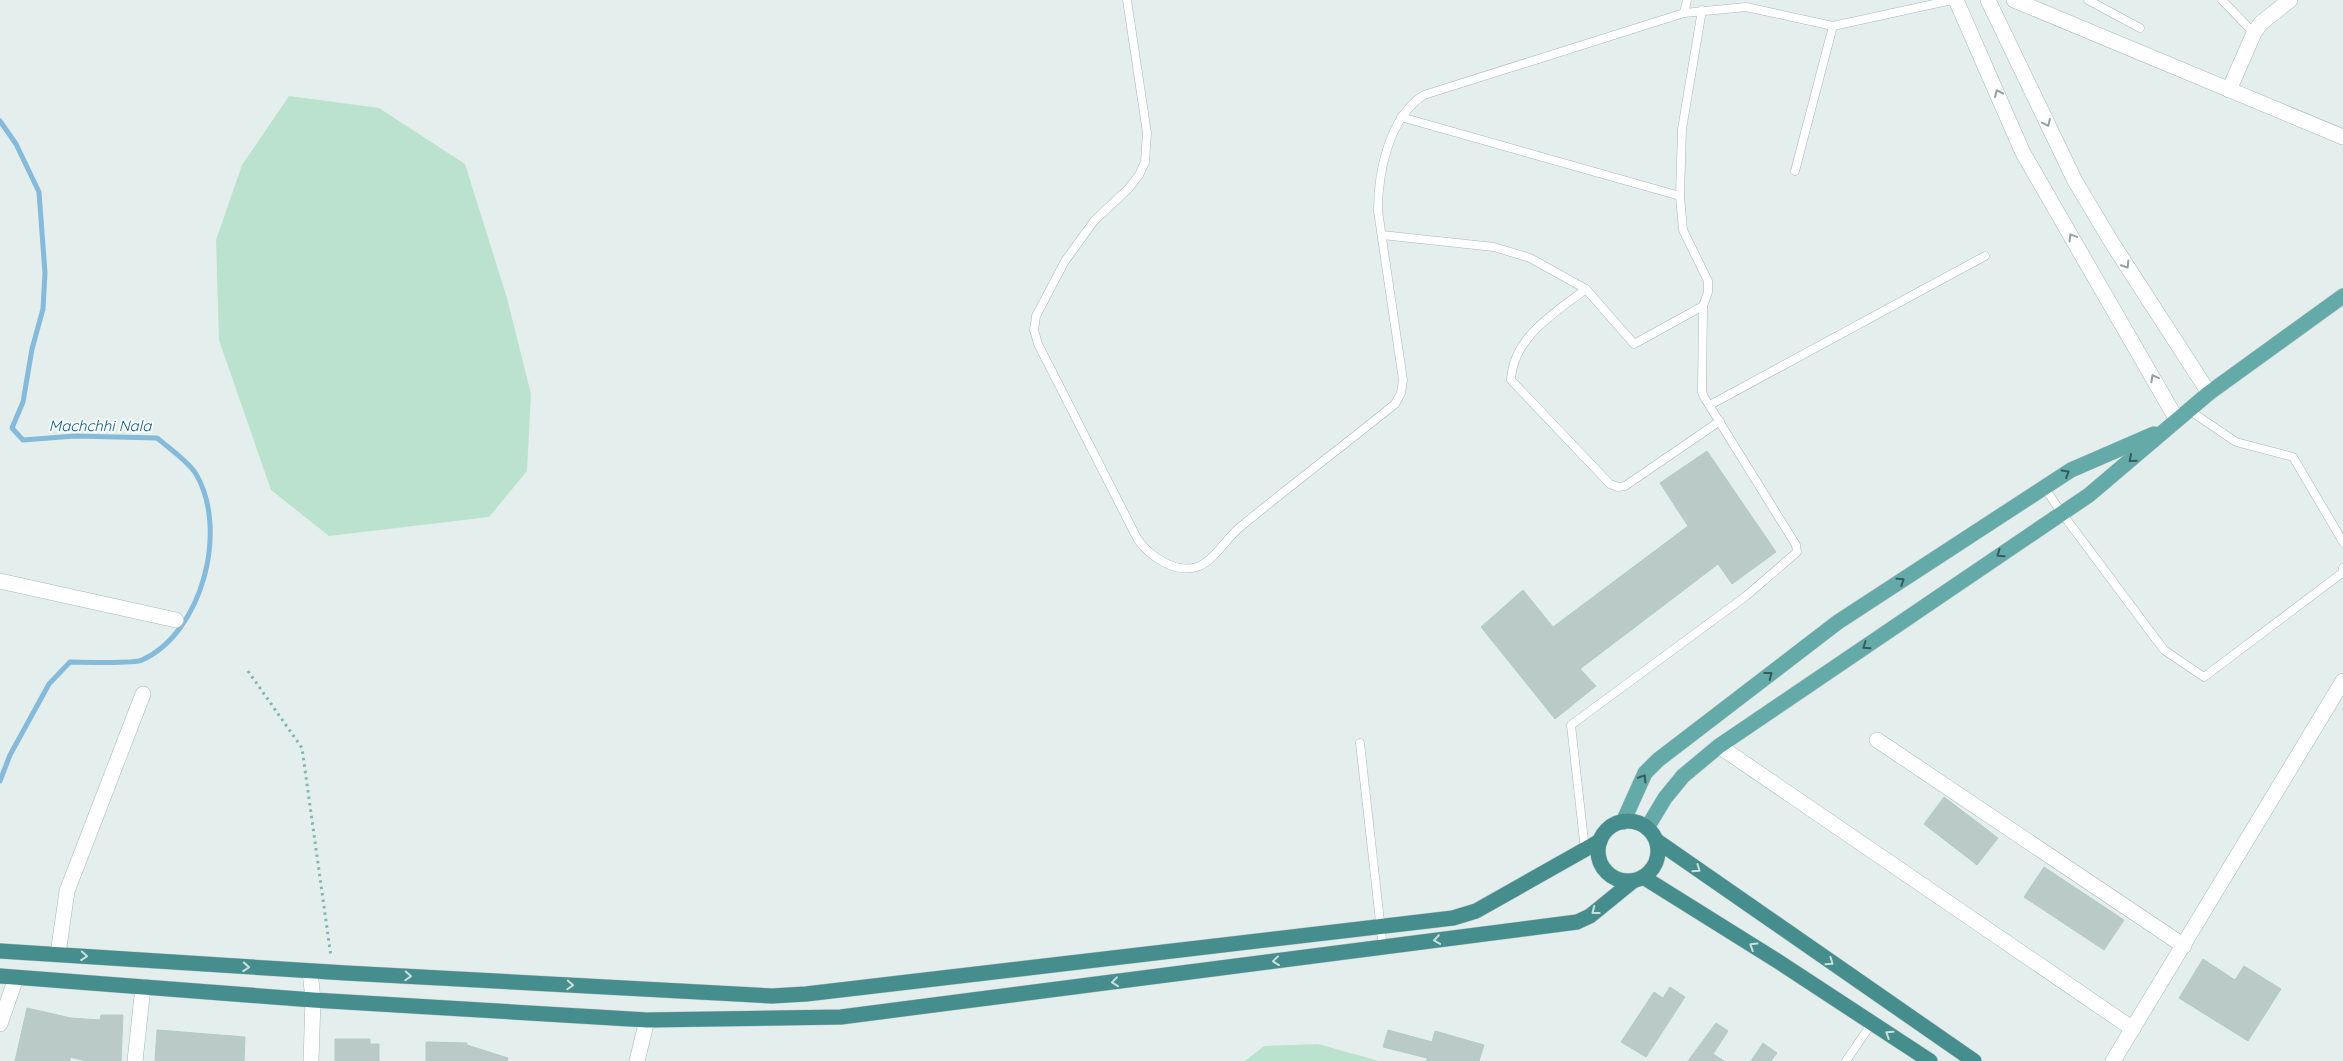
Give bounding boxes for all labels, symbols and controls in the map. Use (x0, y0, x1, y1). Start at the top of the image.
one-way arrow (1994, 89, 2005, 98)
one-way arrow (2040, 118, 2051, 127)
one-way arrow (2068, 234, 2078, 243)
one-way arrow (2119, 260, 2129, 269)
one-way arrow (2150, 374, 2160, 383)
water label: Machchhi Nala (49, 416, 152, 435)
one-way arrow (2128, 453, 2137, 462)
one-way arrow (2061, 470, 2070, 479)
one-way arrow (1996, 548, 2006, 557)
one-way arrow (1895, 577, 1904, 587)
one-way arrow (1863, 640, 1872, 649)
one-way arrow (1763, 672, 1772, 681)
one-way arrow (1637, 774, 1647, 783)
one-way arrow (1691, 863, 1701, 872)
one-way arrow (1592, 906, 1601, 914)
one-way arrow (1433, 935, 1441, 945)
one-way arrow (1749, 942, 1758, 952)
one-way arrow (80, 951, 88, 962)
one-way arrow (1272, 955, 1280, 966)
one-way arrow (1825, 956, 1834, 965)
one-way arrow (242, 961, 250, 972)
one-way arrow (404, 971, 412, 982)
one-way arrow (1110, 976, 1118, 987)
one-way arrow (566, 980, 574, 990)
one-way arrow (1885, 1031, 1894, 1041)

